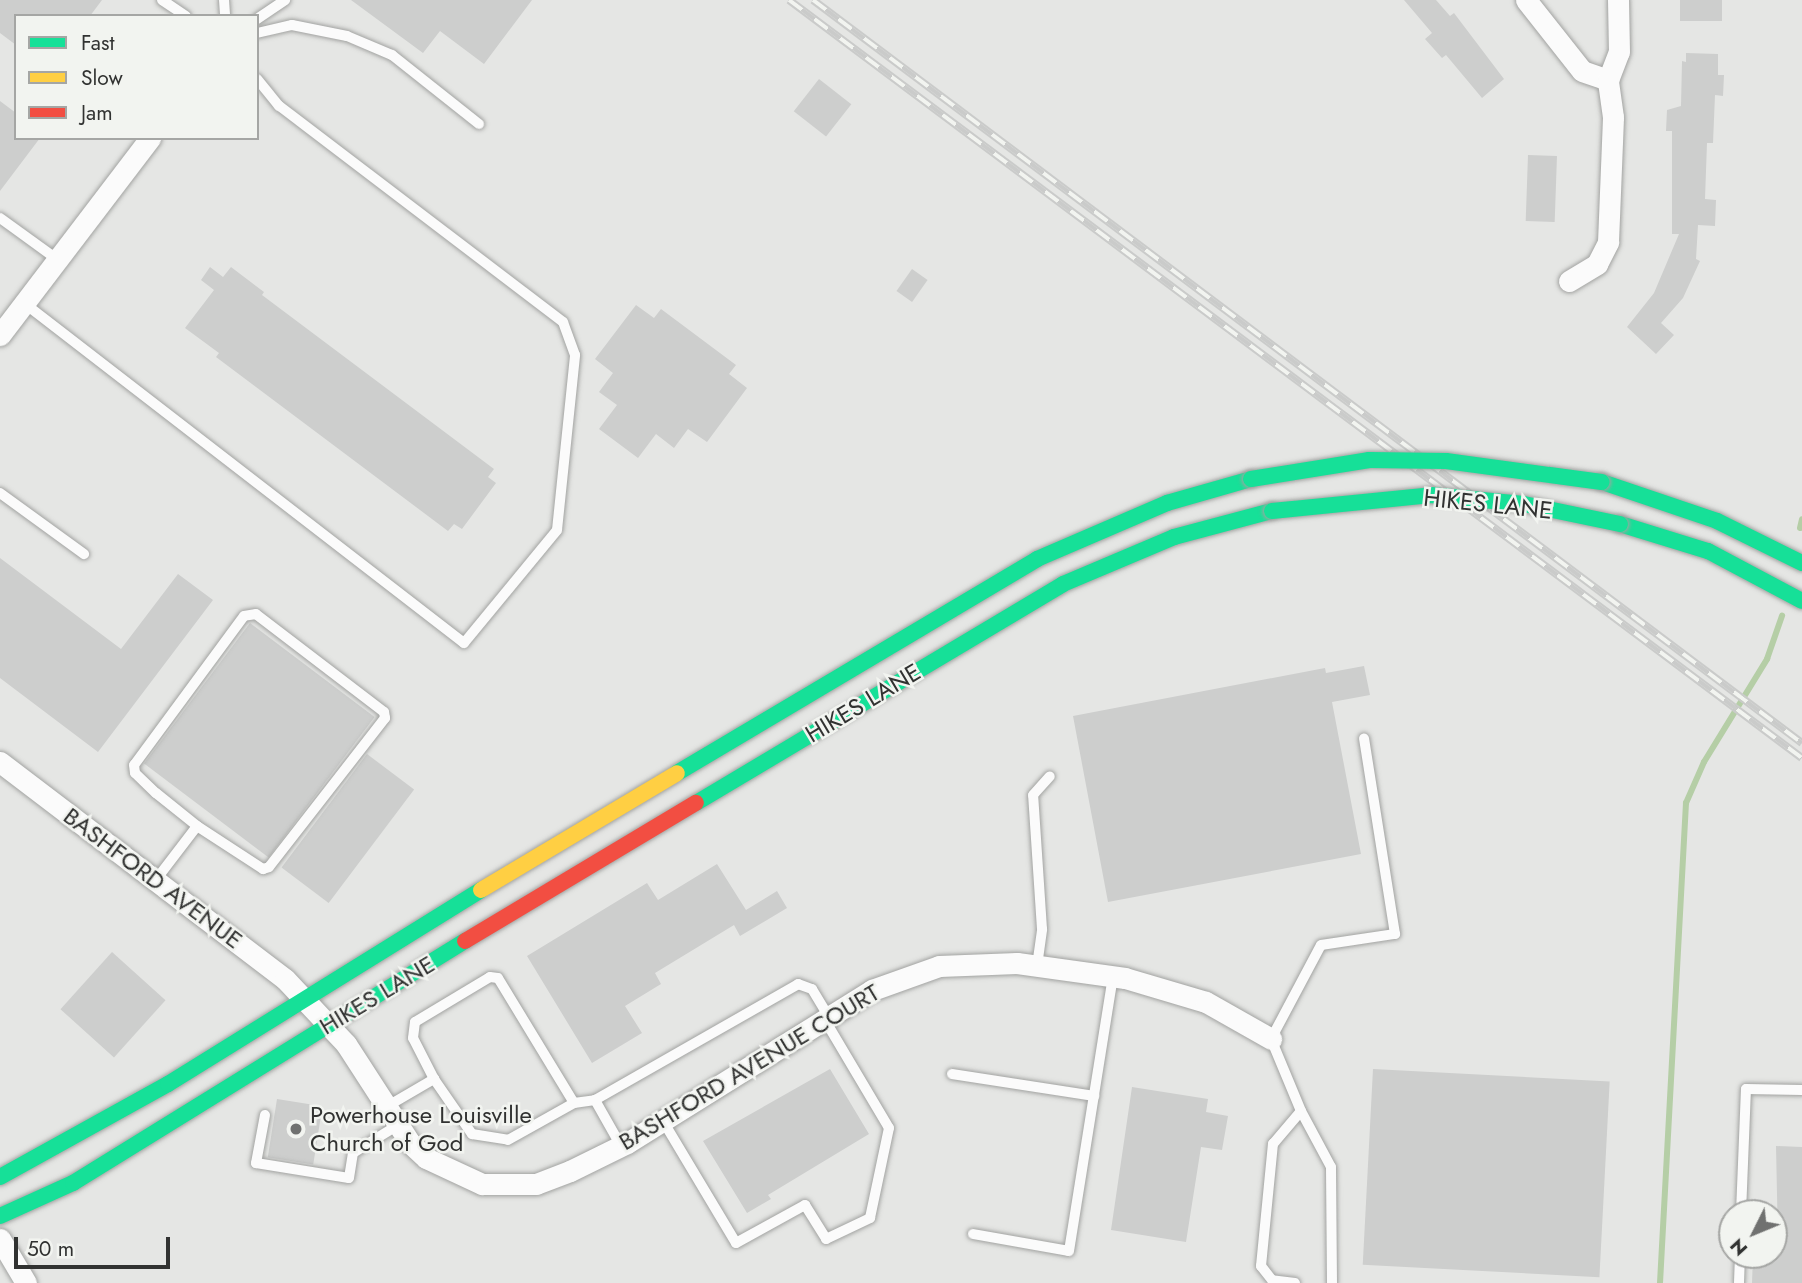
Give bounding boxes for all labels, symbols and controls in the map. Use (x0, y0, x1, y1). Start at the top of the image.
legend (14, 14, 259, 140)
text: Fast (81, 28, 114, 58)
text: Slow (81, 63, 123, 93)
text: Jam (81, 98, 113, 128)
street label: HIKES LANE (1422, 483, 1554, 525)
street label: HIKES LANE (800, 657, 926, 749)
street label: BASHFORD AVENUE (58, 801, 248, 955)
street label: HIKES LANE (314, 949, 440, 1041)
street label: BASHFORD AVENUE COURT (614, 978, 884, 1156)
place label: Powerhouse Louisville Church of God (310, 1101, 532, 1157)
marker: Powerhouse Louisville Church of God (288, 1121, 304, 1137)
north arrow (1718, 1199, 1788, 1269)
scale bar (18, 1224, 173, 1268)
text: N (1724, 1233, 1754, 1262)
text: 50 m (27, 1234, 74, 1264)

